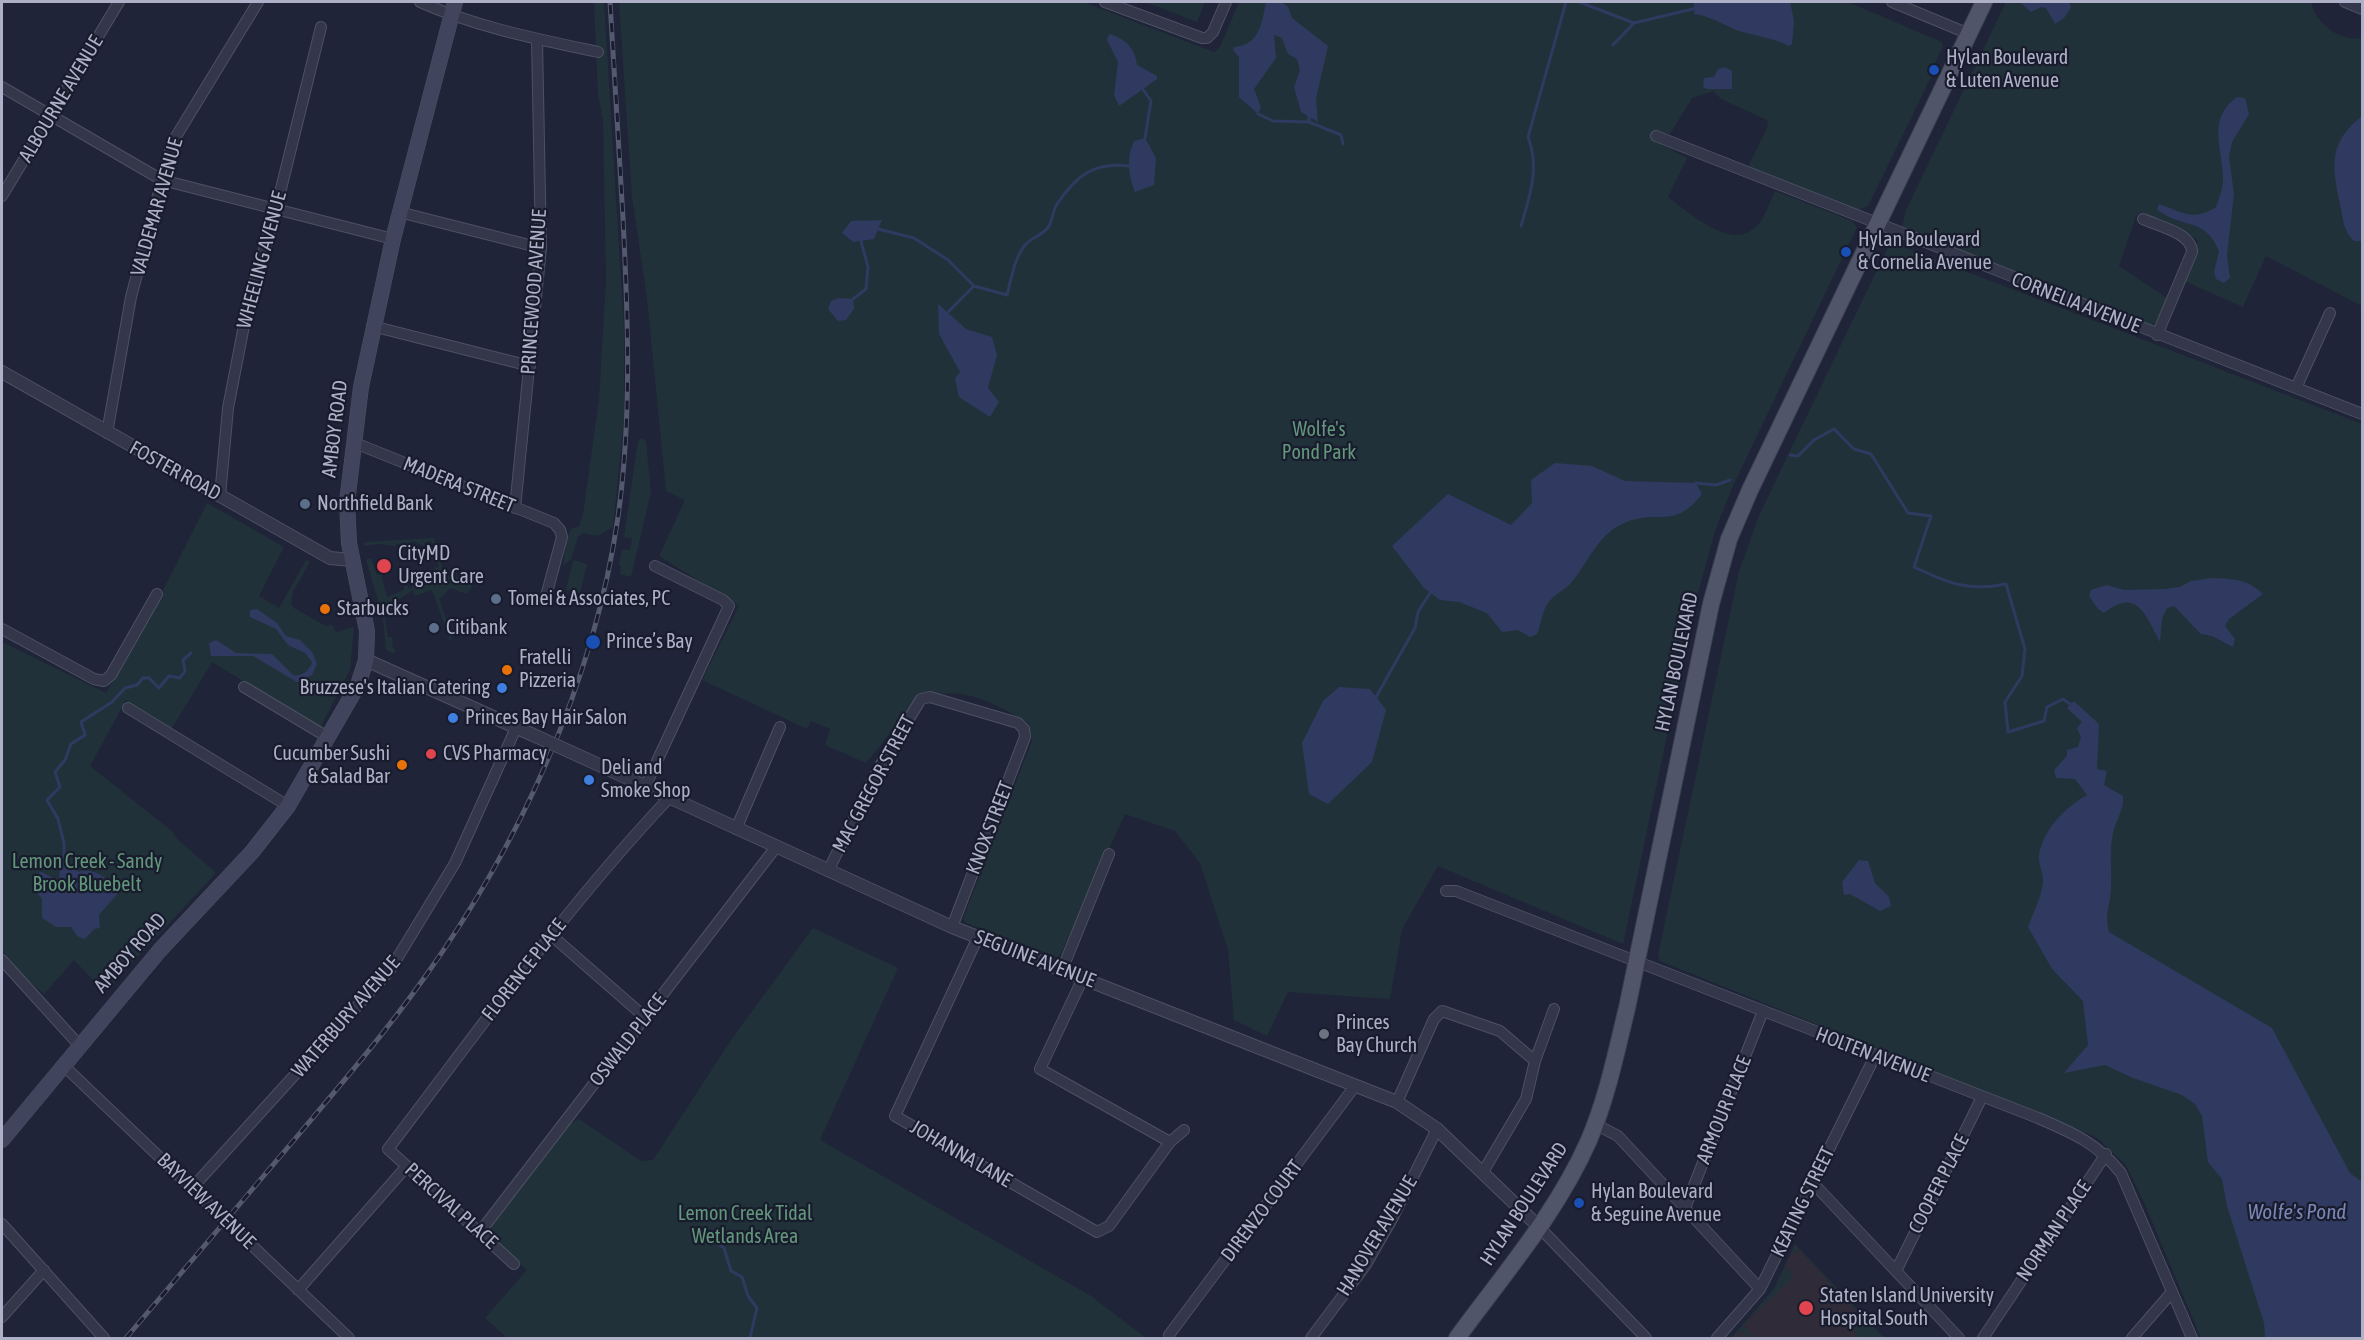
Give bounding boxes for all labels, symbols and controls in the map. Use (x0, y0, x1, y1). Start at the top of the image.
street label: ALBOURNE AVENUE (14, 31, 108, 167)
place label: Hylan Boulevard & Luten Avenue (1946, 46, 2068, 93)
marker: Hylan Boulevard & Luten Avenue (1927, 63, 1941, 77)
street label: VALDEMAR AVENUE (126, 135, 188, 279)
street label: WHEELING AVENUE (232, 189, 292, 331)
street label: PRINCEWOOD AVENUE (516, 209, 552, 375)
place label: Hylan Boulevard & Cornelia Avenue (1858, 228, 1992, 275)
marker: Hylan Boulevard & Cornelia Avenue (1839, 245, 1853, 259)
street label: CORNELIA AVENUE (2008, 267, 2144, 339)
street label: AMBOY ROAD (317, 379, 353, 479)
park label: Wolfe's Pond Park (1282, 418, 1356, 465)
street label: FOSTER ROAD (125, 436, 225, 506)
street label: MADERA STREET (400, 452, 518, 518)
place label: Northfield Bank (317, 492, 433, 516)
marker: Northfield Bank (298, 497, 312, 511)
place label: CityMD Urgent Care (398, 542, 484, 589)
marker: CityMD Urgent Care (375, 557, 393, 575)
place label: Tomei & Associates, PC (508, 587, 670, 611)
street label: HYLAN BOULEVARD (1650, 590, 1704, 734)
marker: Tomei & Associates, PC (489, 592, 503, 606)
place label: Starbucks (337, 597, 409, 621)
marker: Starbucks (318, 602, 332, 616)
place label: Citibank (446, 616, 507, 640)
marker: Citibank (427, 621, 441, 635)
place label: Prince’s Bay (606, 630, 693, 654)
marker: Prince’s Bay (584, 633, 602, 651)
place label: Fratelli Pizzeria (519, 646, 576, 693)
marker: Fratelli Pizzeria (500, 663, 514, 677)
place label: Bruzzese's Italian Catering (300, 676, 490, 700)
marker: Bruzzese's Italian Catering (495, 681, 509, 695)
place label: Princes Bay Hair Salon (465, 706, 627, 730)
marker: Princes Bay Hair Salon (446, 711, 460, 725)
street label: MAC GREGOR STREET (828, 711, 920, 857)
place label: Cucumber Sushi & Salad Bar (273, 742, 390, 789)
place label: CVS Pharmacy (443, 742, 547, 766)
marker: CVS Pharmacy (424, 747, 438, 761)
place label: Deli and Smoke Shop (601, 756, 690, 803)
marker: Cucumber Sushi & Salad Bar (395, 758, 409, 772)
marker: Deli and Smoke Shop (582, 773, 596, 787)
street label: KNOX STREET (961, 778, 1019, 878)
park label: Lemon Creek - Sandy Brook Bluebelt (12, 850, 162, 897)
street label: AMBOY ROAD (89, 908, 171, 998)
street label: FLORENCE PLACE (477, 914, 571, 1026)
street label: SEGUINE AVENUE (971, 925, 1099, 993)
street label: WATERBURY AVENUE (287, 951, 405, 1083)
street label: OSWALD PLACE (585, 989, 671, 1091)
place label: Princes Bay Church (1336, 1011, 1417, 1058)
street label: HOLTEN AVENUE (1812, 1022, 1934, 1088)
marker: Princes Bay Church (1317, 1027, 1331, 1041)
street label: ARMOUR PLACE (1691, 1053, 1757, 1167)
street label: JOHANNA LANE (906, 1115, 1016, 1193)
street label: COOPER PLACE (1904, 1130, 1974, 1238)
street label: HYLAN BOULEVARD (1475, 1138, 1573, 1270)
street label: KEATING STREET (1766, 1143, 1840, 1261)
street label: BAYVIEW AVENUE (152, 1148, 260, 1254)
street label: DIRENZO COURT (1216, 1156, 1308, 1266)
street label: PERCIVAL PLACE (400, 1158, 502, 1254)
street label: HANOVER AVENUE (1332, 1172, 1422, 1300)
street label: NORMAN PLACE (2012, 1176, 2096, 1286)
place label: Hylan Boulevard & Seguine Avenue (1591, 1180, 1721, 1227)
marker: Hylan Boulevard & Seguine Avenue (1572, 1196, 1586, 1210)
water label: Wolfe's Pond (2248, 1199, 2346, 1225)
park label: Lemon Creek Tidal Wetlands Area (678, 1202, 812, 1249)
place label: Staten Island University Hospital South (1820, 1284, 1994, 1331)
marker: Staten Island University Hospital South (1797, 1299, 1815, 1317)

